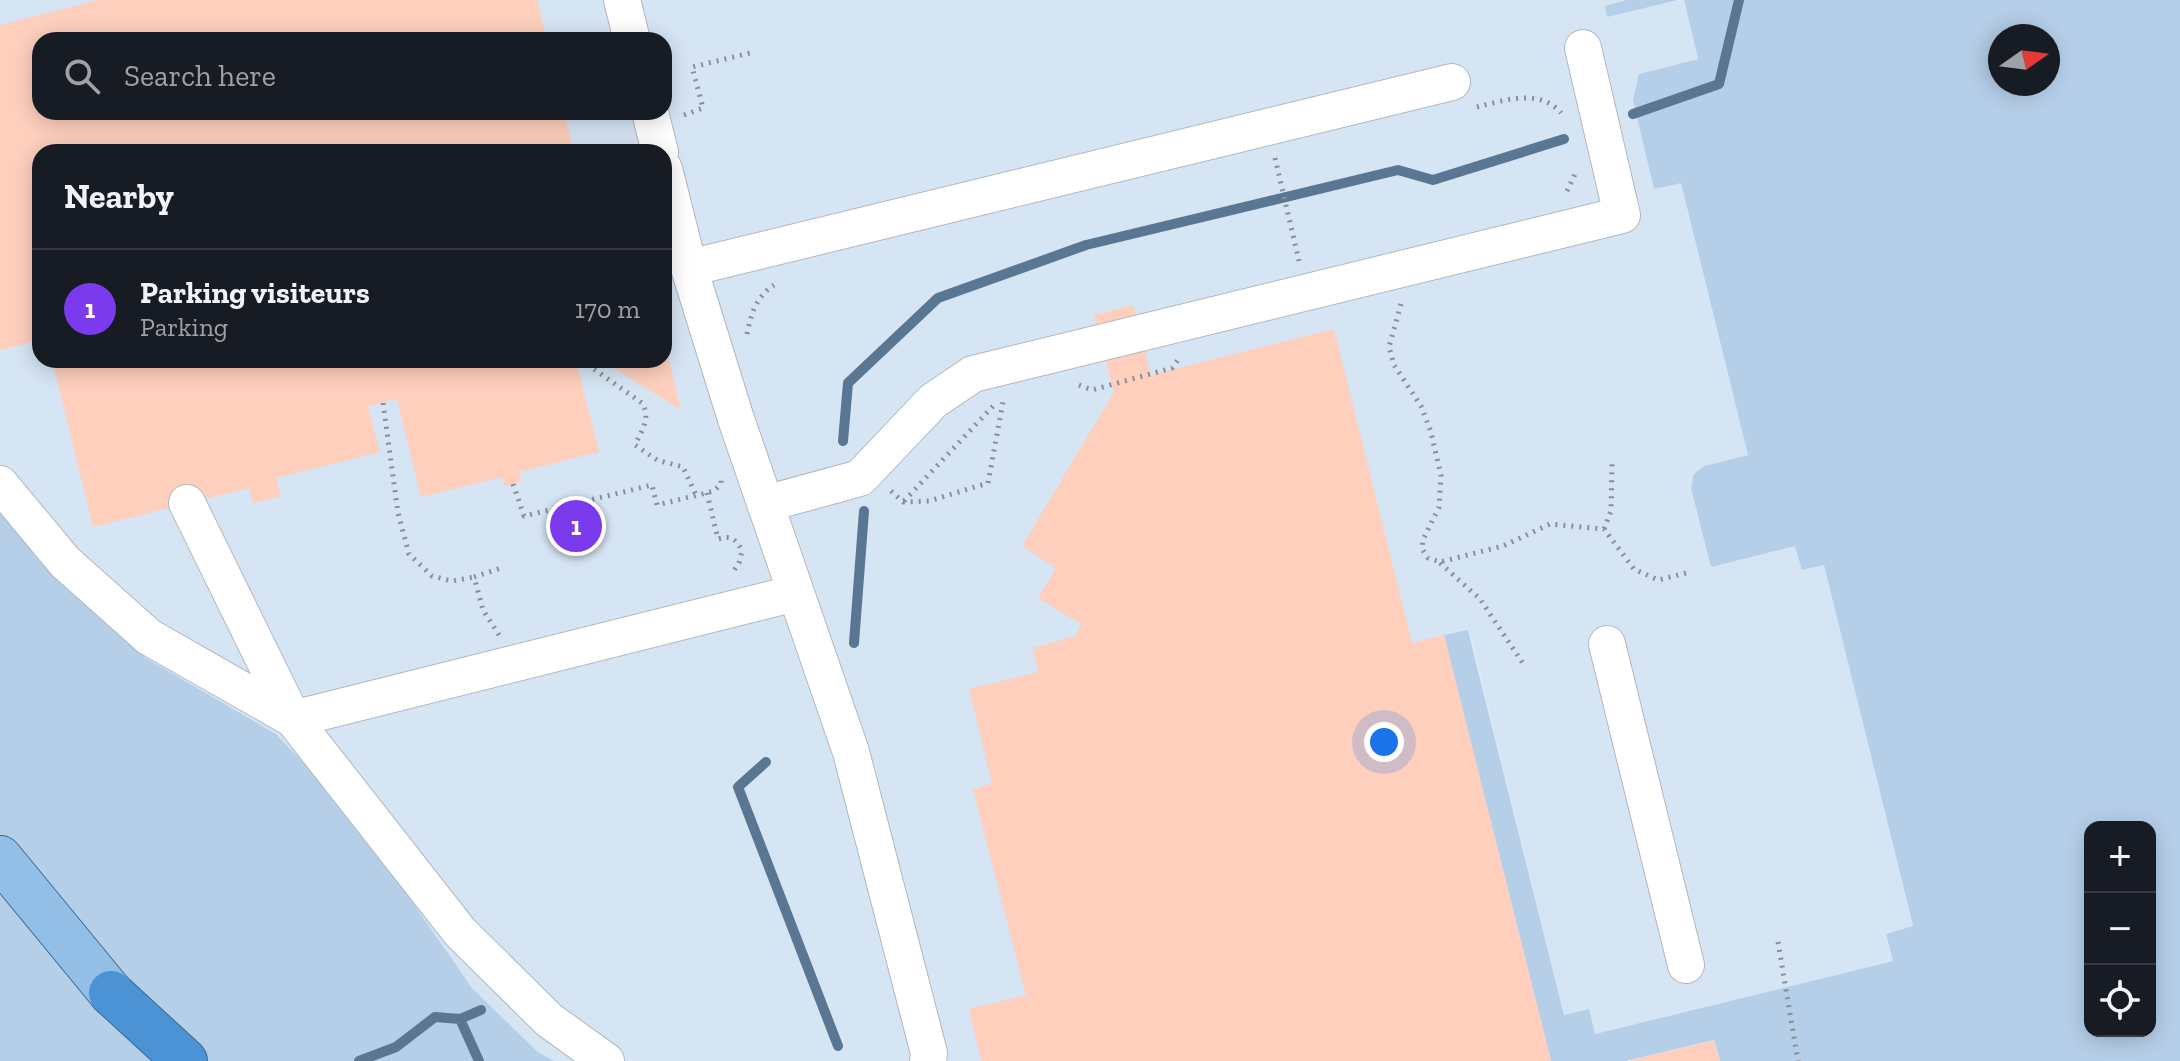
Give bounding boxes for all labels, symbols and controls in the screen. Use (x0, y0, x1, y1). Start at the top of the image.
north arrow (1988, 24, 2060, 96)
search box (32, 32, 672, 120)
icon: search (60, 54, 104, 98)
text: Search here (124, 58, 276, 94)
text: Nearby (64, 176, 174, 217)
text: Parking visiteurs (140, 275, 370, 311)
text: 1 (85, 293, 95, 325)
text: 170 m (575, 293, 640, 325)
text: Parking (140, 311, 228, 343)
pin: 1 (550, 496, 602, 556)
your location (1364, 722, 1404, 762)
map controls (2084, 821, 2156, 1037)
button: + (2084, 821, 2156, 893)
button: − (2084, 893, 2156, 965)
button: locate (2084, 965, 2156, 1037)

